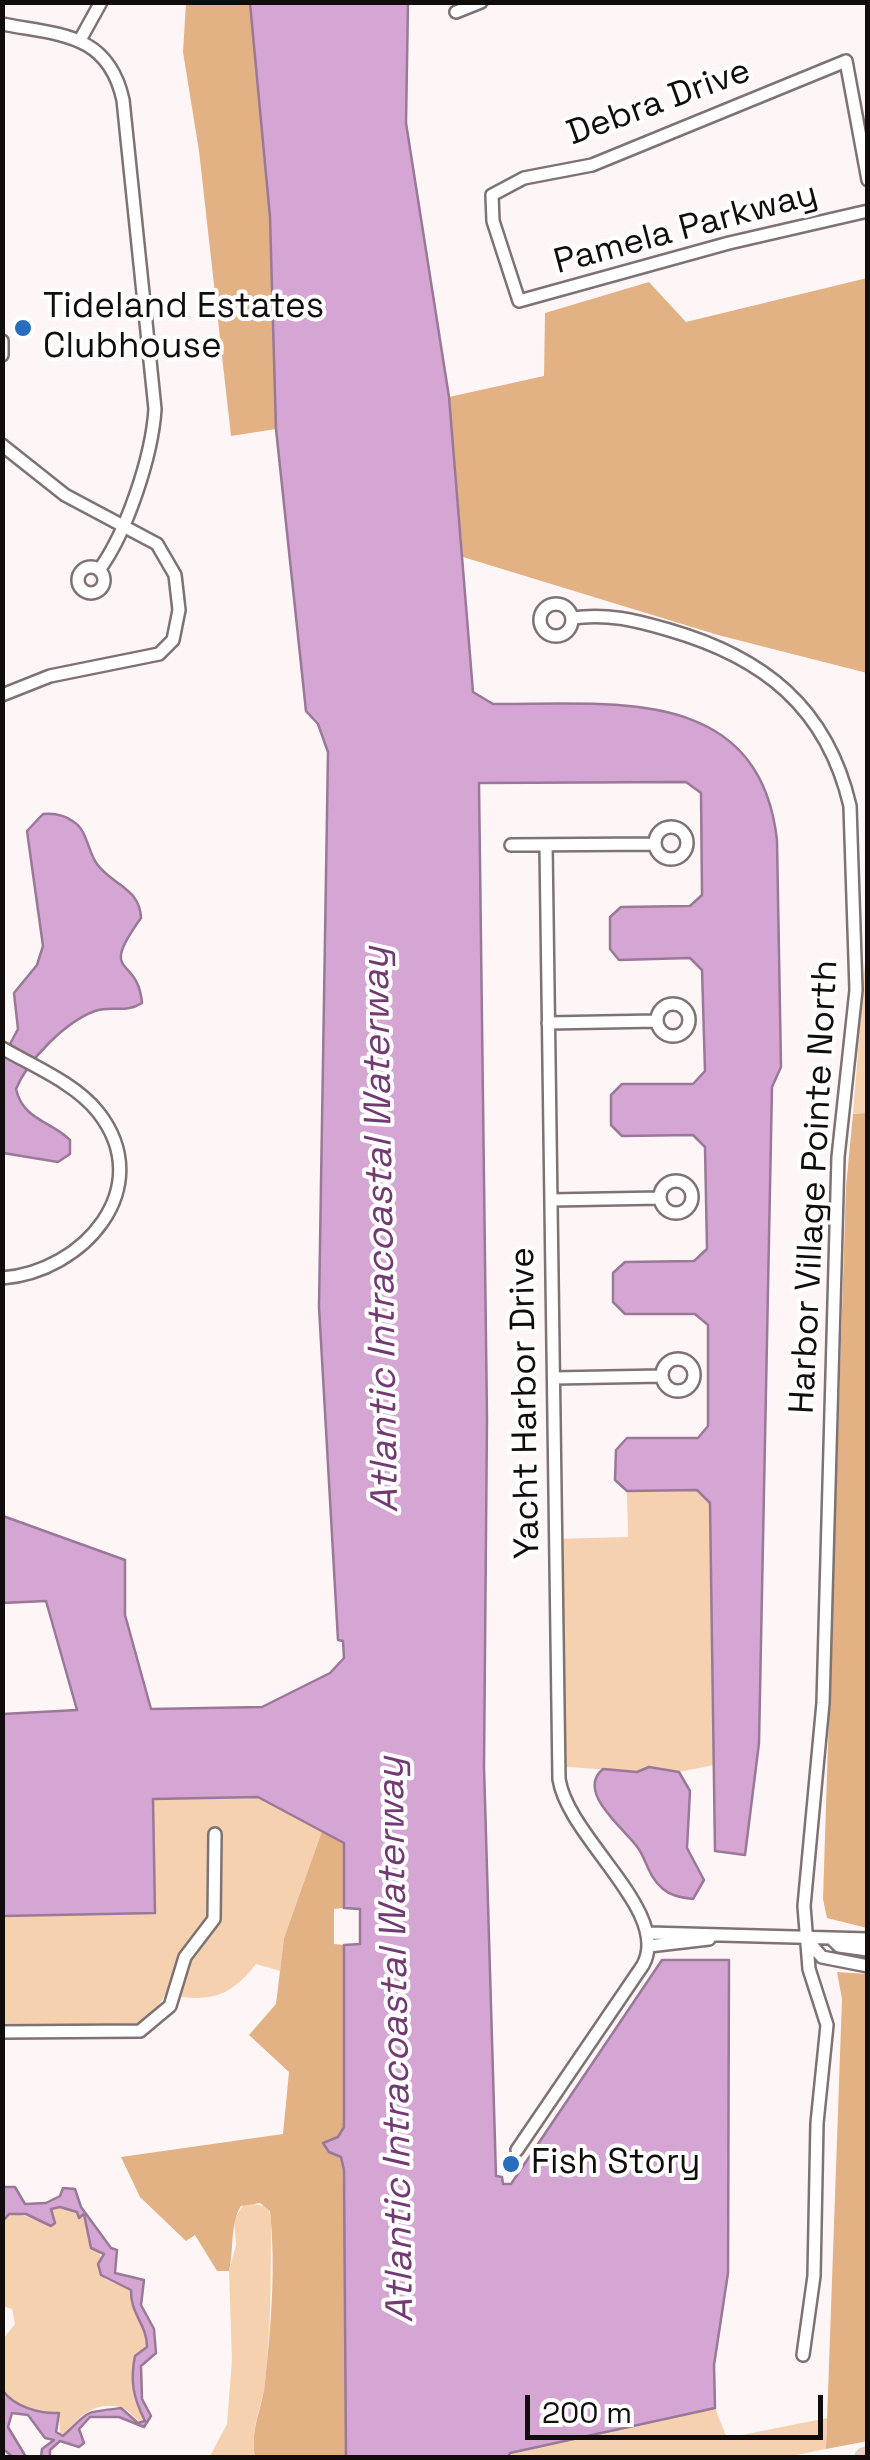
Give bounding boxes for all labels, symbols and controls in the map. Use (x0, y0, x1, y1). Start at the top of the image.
street label: Debra Drive (562, 50, 756, 156)
street label: Pamela Parkway (550, 174, 822, 284)
place label: Tideland Estates Clubhouse (43, 287, 324, 369)
marker: Tideland Estates Clubhouse (12, 317, 34, 339)
water label: Atlantic Intracoastal Waterway (354, 947, 410, 1513)
street label: Harbor Village Pointe North (782, 959, 848, 1415)
street label: Yacht Harbor Drive (502, 1247, 550, 1559)
water label: Atlantic Intracoastal Waterway (369, 1757, 425, 2323)
place label: Fish Story (531, 2143, 701, 2185)
marker: Fish Story (500, 2153, 522, 2175)
scale bar (530, 2375, 828, 2437)
text: 200 m (542, 2393, 632, 2432)

